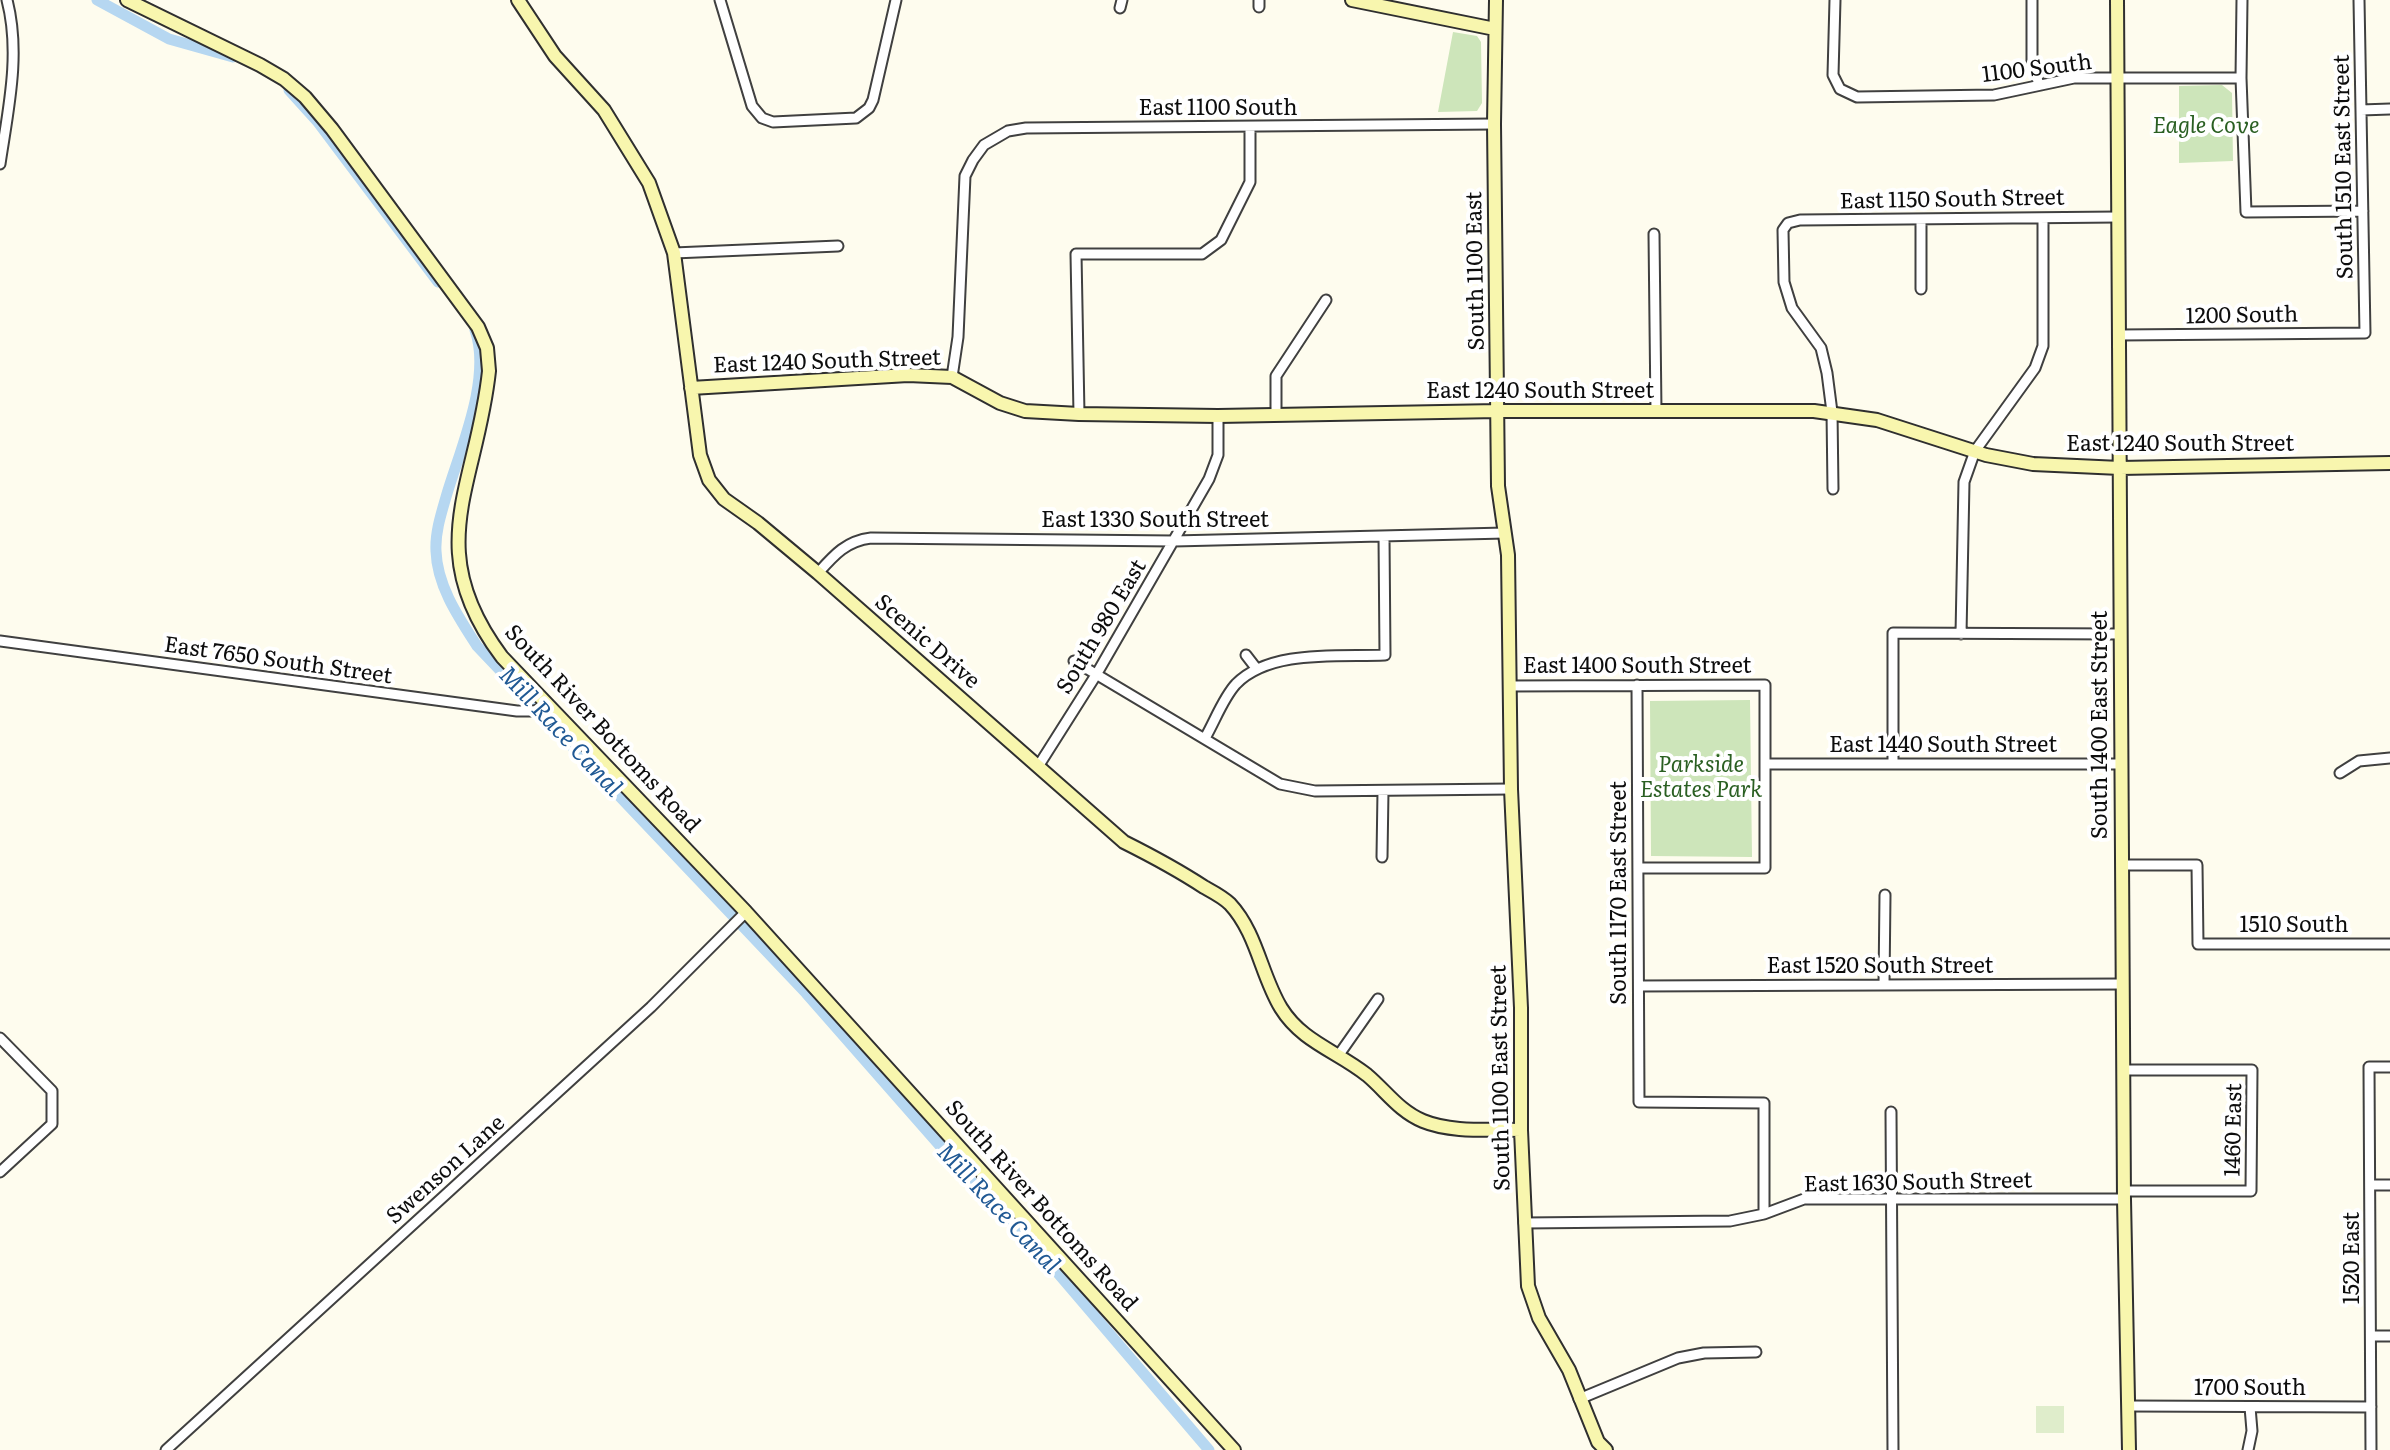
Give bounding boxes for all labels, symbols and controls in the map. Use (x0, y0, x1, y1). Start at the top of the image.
street label: 1100 South (1981, 49, 2093, 89)
street label: South 1510 East Street (2329, 54, 2359, 280)
street label: East 1100 South (1138, 96, 1298, 122)
park label: Eagle Cove (2153, 114, 2259, 140)
street label: East 1150 South Street (1839, 185, 2065, 215)
street label: South 1100 East (1461, 191, 1491, 351)
street label: 1200 South (2185, 302, 2299, 330)
street label: East 1240 South Street (713, 345, 941, 379)
street label: East 1240 South Street (1426, 379, 1654, 405)
street label: East 1240 South Street (2066, 432, 2294, 458)
street label: East 1330 South Street (1041, 508, 1269, 534)
street label: South 980 East (1052, 555, 1152, 699)
street label: Scenic Drive (869, 589, 985, 695)
street label: South 1400 East Street (2088, 611, 2114, 839)
street label: South River Bottoms Road (499, 620, 705, 838)
street label: East 7650 South Street (162, 632, 394, 690)
street label: East 1400 South Street (1523, 654, 1751, 680)
water label: Mill Race Canal (492, 661, 628, 803)
street label: East 1440 South Street (1829, 733, 2057, 759)
park label: Parkside Estates Park (1640, 753, 1762, 804)
street label: South 1170 East Street (1607, 781, 1633, 1005)
street label: 1510 South (2240, 913, 2348, 939)
street label: East 1520 South Street (1767, 954, 1993, 980)
street label: South 1100 East Street (1486, 965, 1516, 1191)
street label: 1460 East (2220, 1083, 2248, 1177)
street label: South River Bottoms Road (939, 1095, 1143, 1317)
street label: Swenson Lane (381, 1110, 511, 1230)
water label: Mill Race Canal (930, 1138, 1066, 1280)
street label: East 1630 South Street (1804, 1168, 2032, 1198)
street label: 1520 East (2340, 1212, 2366, 1304)
street label: 1700 South (2194, 1376, 2306, 1402)

